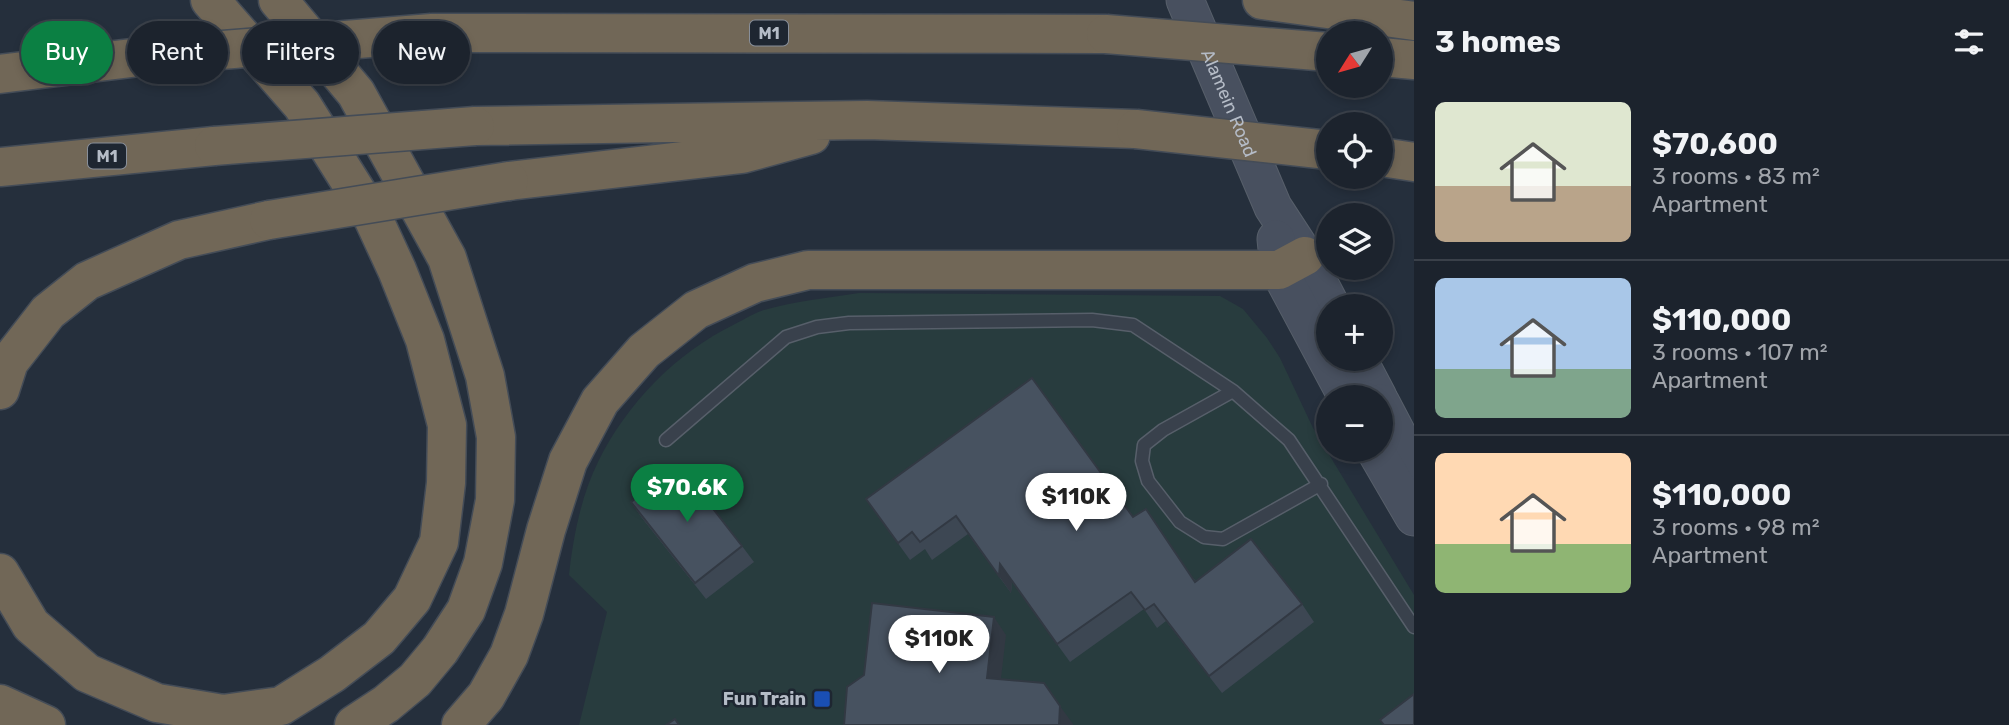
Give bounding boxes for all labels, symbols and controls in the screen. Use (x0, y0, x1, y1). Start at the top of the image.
road number: M1 (750, 20, 788, 46)
chip: Buy (21, 21, 113, 84)
chip: Rent (127, 21, 228, 84)
chip: Filters (242, 21, 359, 84)
chip: New (373, 21, 470, 84)
north arrow (1316, 21, 1393, 98)
map controls (1316, 21, 1393, 462)
icon: filters (1950, 23, 1988, 61)
text: 3 homes (1435, 24, 1561, 60)
street label: Alamein Road (1196, 46, 1261, 160)
button: locate (1316, 112, 1393, 189)
text: $70,600 (1652, 126, 1778, 162)
icon: home (1491, 130, 1575, 214)
road number: M1 (88, 144, 126, 168)
text: 3 rooms · 83 m² (1652, 162, 1820, 190)
text: Apartment (1652, 190, 1768, 218)
button: layers (1316, 203, 1393, 280)
button: + (1316, 294, 1393, 371)
text: $110,000 (1652, 302, 1791, 338)
icon: home (1491, 306, 1575, 390)
text: 3 rooms · 107 m² (1652, 338, 1828, 366)
text: Apartment (1652, 366, 1768, 394)
button: − (1316, 385, 1393, 462)
pin: $70.6K (630, 464, 744, 524)
text: $70.6K (647, 473, 727, 501)
pin: $110K (1027, 474, 1125, 533)
text: $110,000 (1652, 477, 1791, 513)
icon: home (1491, 481, 1575, 565)
text: $110K (1041, 482, 1111, 510)
text: 3 rooms · 98 m² (1652, 513, 1820, 541)
text: Apartment (1652, 541, 1768, 569)
pin: $110K (890, 616, 988, 675)
text: $110K (904, 624, 974, 652)
place label: Fun Train (723, 688, 806, 710)
marker: Fun Train (812, 689, 832, 709)

